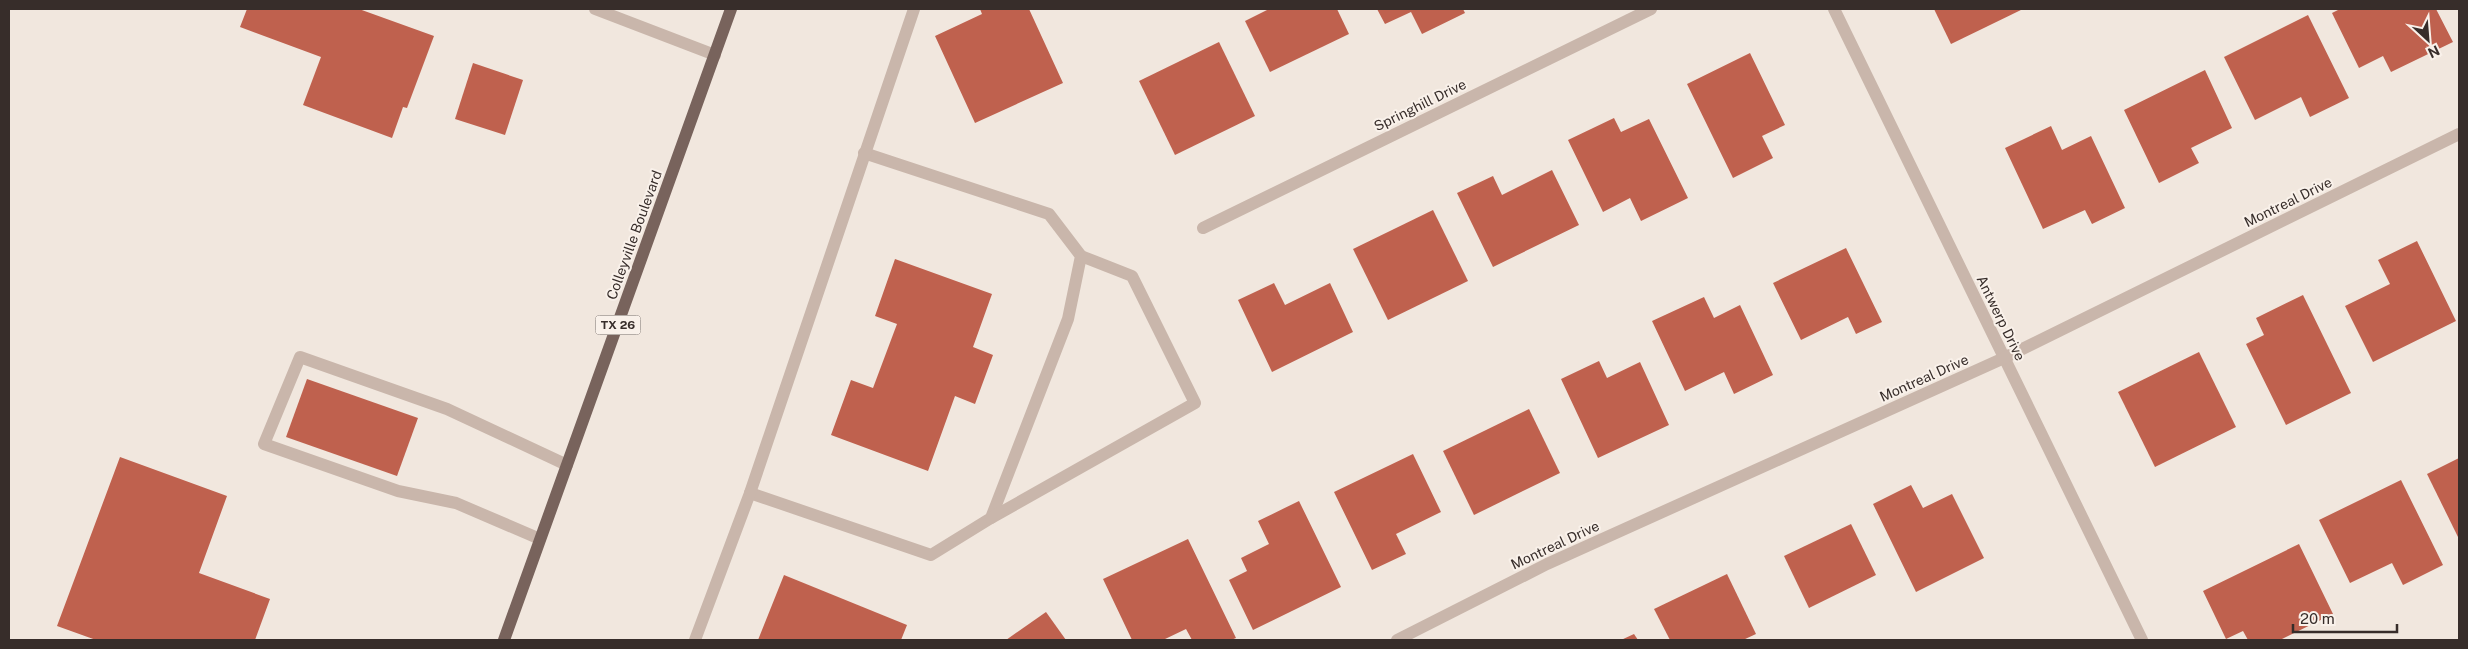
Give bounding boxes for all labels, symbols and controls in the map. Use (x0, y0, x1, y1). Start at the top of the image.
north arrow (2403, 15, 2453, 65)
text: N (2425, 42, 2442, 61)
street label: Springhill Drive (1371, 76, 1469, 134)
street label: Colleyville Boulevard (603, 168, 665, 302)
street label: Montreal Drive (2242, 174, 2334, 230)
street label: Antwerp Drive (1974, 273, 2028, 363)
road number: TX 26 (596, 316, 640, 334)
street label: Montreal Drive (1877, 351, 1971, 405)
street label: Montreal Drive (1508, 518, 1602, 572)
scale bar (2293, 602, 2397, 634)
text: 20 m (2300, 610, 2335, 627)

